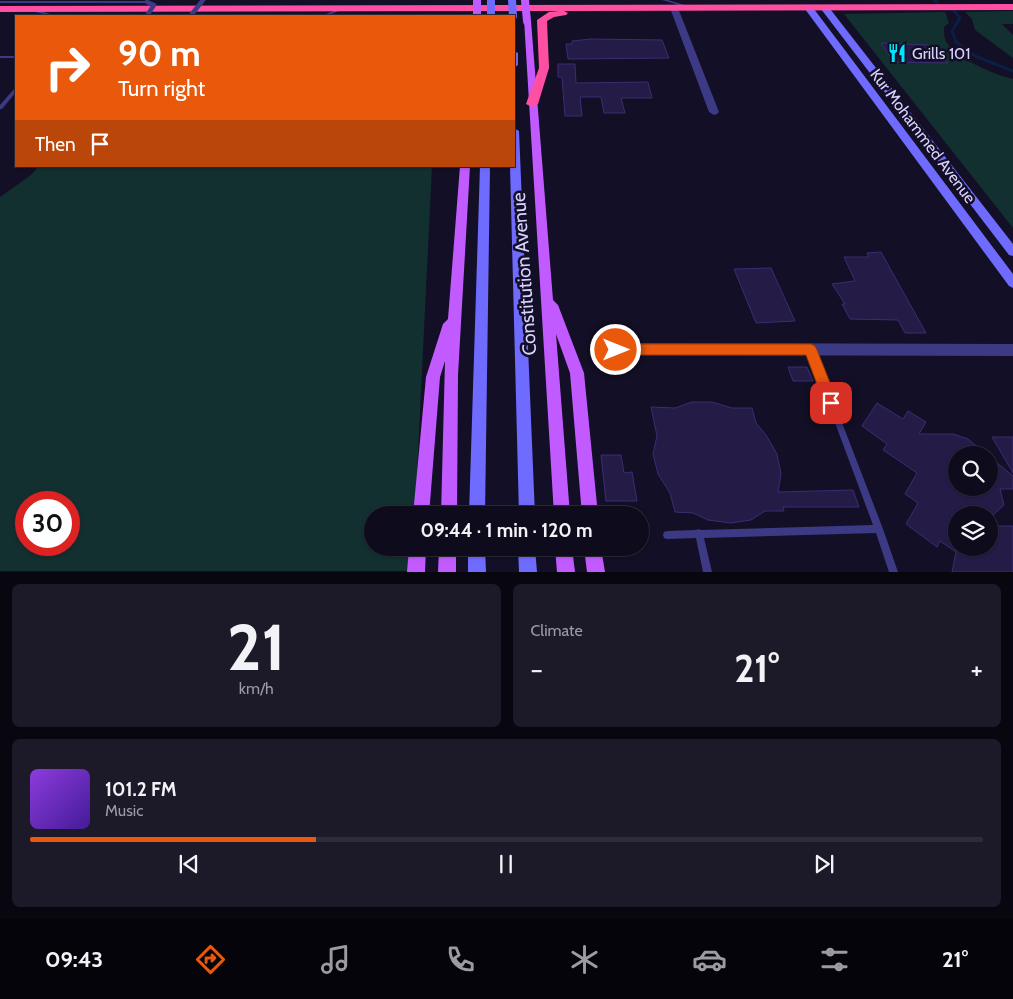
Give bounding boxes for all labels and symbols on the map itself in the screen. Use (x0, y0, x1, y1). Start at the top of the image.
restaurant icon: Grills 101 (886, 42, 908, 64)
place label: Grills 101 (912, 44, 970, 63)
street label: Kur Mohammed Avenue (866, 65, 980, 207)
street label: Constitution Avenue (507, 192, 541, 356)
position arrow (589, 323, 641, 375)
pin (810, 382, 852, 424)
speed limit sign: 30 (15, 491, 80, 556)

